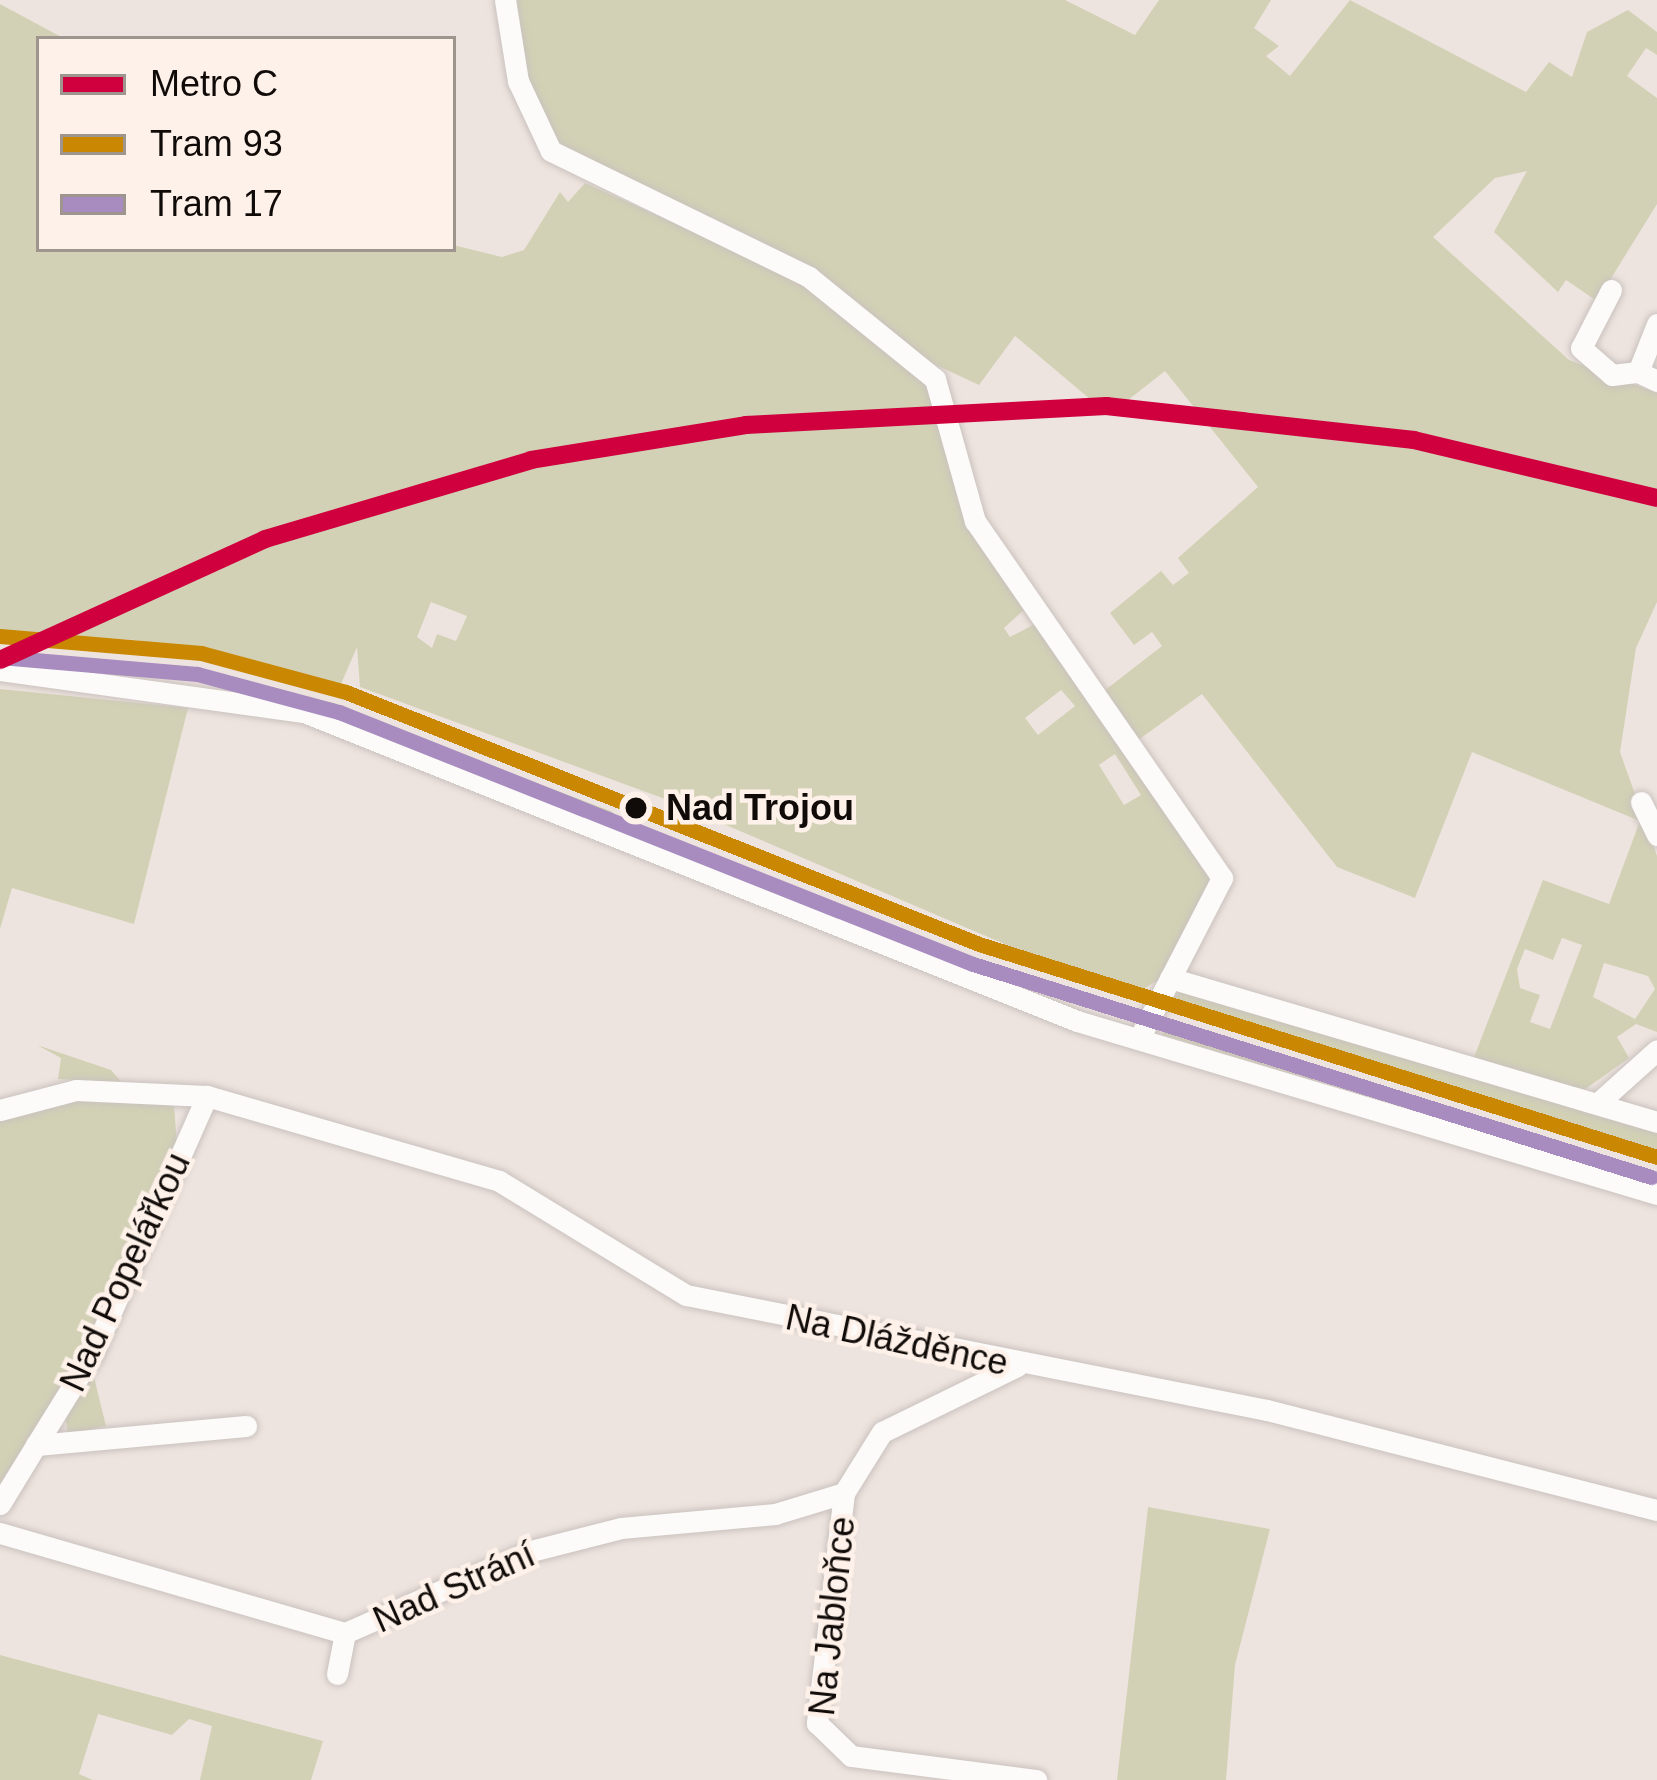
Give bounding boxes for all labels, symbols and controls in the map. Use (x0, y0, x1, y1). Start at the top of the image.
legend (36, 36, 456, 252)
text: Metro C (150, 63, 278, 104)
text: Tram 93 (150, 123, 283, 164)
text: Tram 17 (150, 183, 283, 224)
place label: Nad Trojou (666, 786, 854, 830)
marker: Nad Trojou (617, 789, 655, 827)
street label: Nad Popelářkou (51, 1146, 199, 1398)
street label: Na Dlážděnce (782, 1295, 1012, 1385)
street label: Na Jabloňce (800, 1514, 864, 1718)
street label: Nad Strání (367, 1532, 541, 1642)

